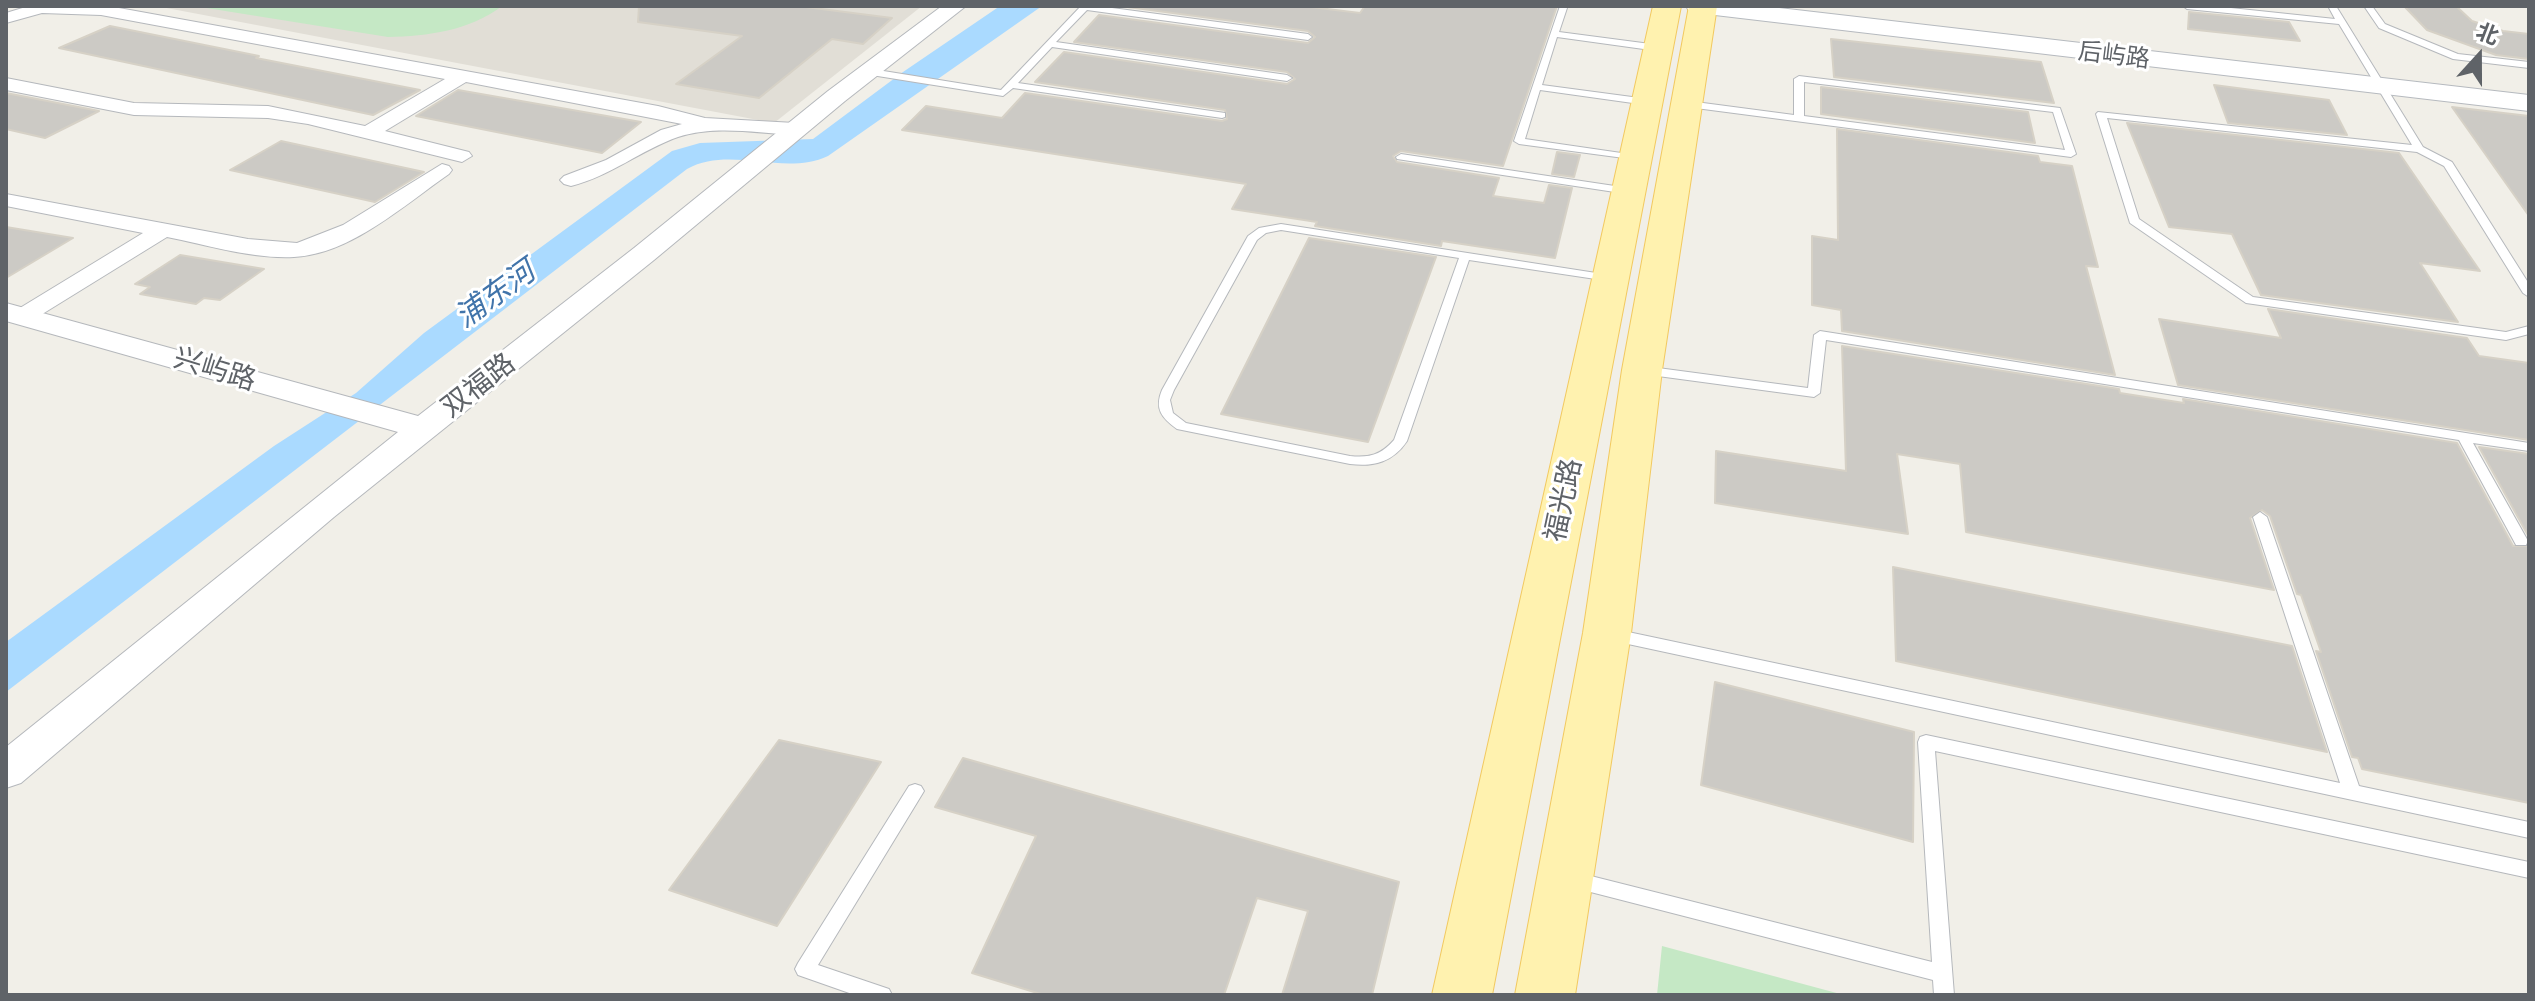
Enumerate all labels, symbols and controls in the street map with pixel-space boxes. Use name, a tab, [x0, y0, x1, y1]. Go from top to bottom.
north arrow	[2439, 16, 2519, 96]
text: 北	[2473, 17, 2503, 50]
street label: 后屿路	[2077, 36, 2151, 74]
water label: 浦东河	[448, 253, 542, 335]
street label: 兴屿路	[170, 341, 260, 397]
street label: 双福路	[435, 346, 521, 424]
street label: 福光路	[1538, 455, 1588, 545]

